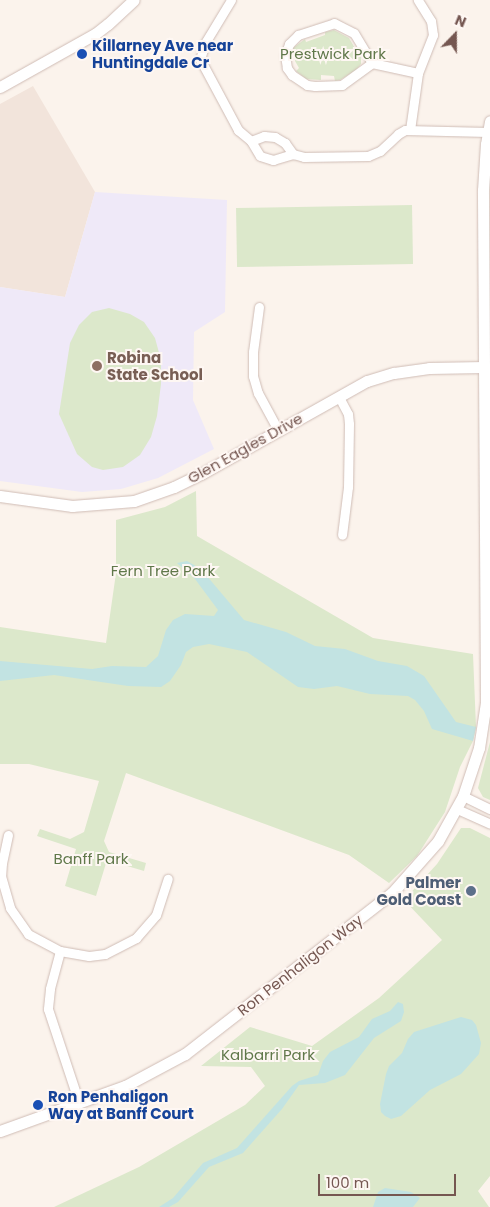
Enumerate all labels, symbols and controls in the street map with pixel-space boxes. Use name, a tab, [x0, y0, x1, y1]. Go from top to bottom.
north arrow	[430, 10, 480, 60]
text: N	[452, 10, 469, 32]
place label: Killarney Ave near Huntingdale Cr	[92, 36, 233, 71]
park label: Prestwick Park	[280, 45, 386, 63]
marker: Killarney Ave near Huntingdale Cr	[76, 48, 88, 60]
place label: Robina State School	[107, 348, 203, 383]
marker: Robina State School	[91, 360, 103, 372]
street label: Glen Eagles Drive	[184, 409, 306, 487]
park label: Fern Tree Park	[111, 562, 215, 580]
park label: Banff Park	[54, 850, 128, 868]
place label: Palmer Gold Coast	[377, 873, 461, 908]
marker: Palmer Gold Coast	[465, 885, 477, 897]
street label: Ron Penhaligon Way	[234, 911, 366, 1019]
park label: Kalbarri Park	[221, 1046, 315, 1064]
place label: Ron Penhaligon Way at Banff Court	[48, 1087, 194, 1122]
marker: Ron Penhaligon Way at Banff Court	[32, 1099, 44, 1111]
scale bar	[320, 1164, 458, 1196]
text: 100 m	[326, 1172, 369, 1193]

